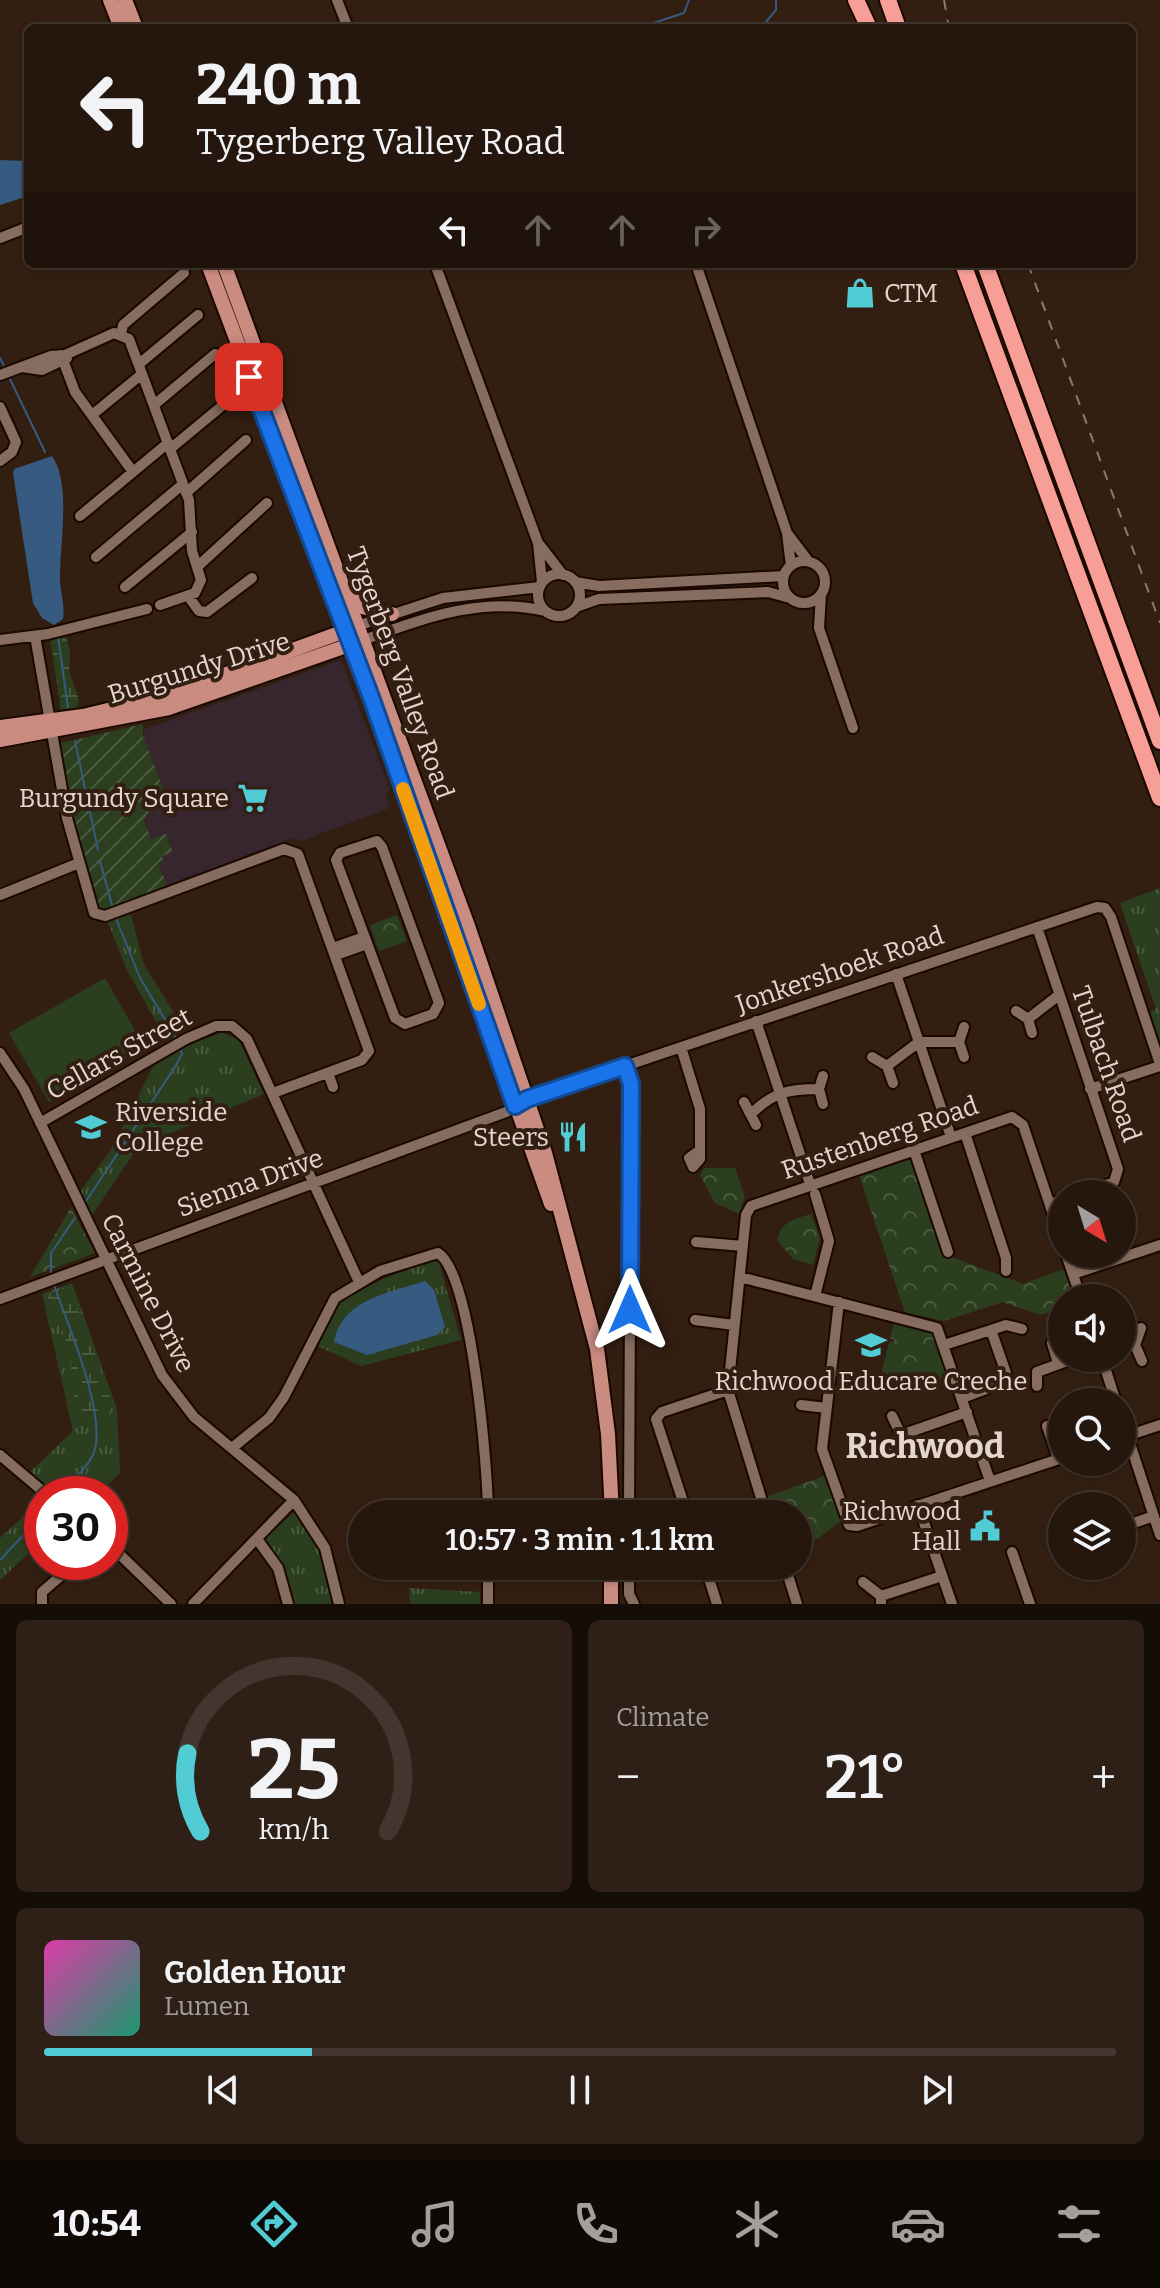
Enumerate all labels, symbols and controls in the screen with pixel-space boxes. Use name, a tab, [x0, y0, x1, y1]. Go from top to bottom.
text: 240 m	[196, 52, 361, 119]
icon: left	[64, 56, 168, 160]
text: Tygerberg Valley Road	[196, 120, 565, 164]
icon: left	[432, 208, 476, 252]
icon: ahead	[516, 208, 560, 252]
icon: ahead	[600, 208, 644, 252]
icon: right	[684, 208, 728, 252]
shop icon: CTM	[843, 276, 877, 310]
place label: CTM	[884, 278, 938, 309]
pin	[215, 343, 283, 411]
icon: arrive	[227, 355, 271, 399]
street label: Tygerberg Valley Road	[340, 543, 460, 803]
street label: Burgundy Drive	[104, 626, 294, 710]
supermarket icon: Burgundy Square	[236, 781, 270, 815]
place label: Burgundy Square	[19, 783, 229, 814]
street label: Jonkershoek Road	[731, 920, 948, 1020]
street label: Tulbach Road	[1065, 982, 1147, 1146]
street label: Cellars Street	[41, 1001, 198, 1107]
street label: Rustenberg Road	[778, 1090, 982, 1186]
place label: Riverside College	[115, 1097, 227, 1158]
school or university icon: Riverside College	[74, 1110, 108, 1144]
restaurant icon: Steers	[556, 1120, 590, 1154]
place label: Steers	[473, 1122, 549, 1153]
street label: Sienna Drive	[173, 1142, 327, 1224]
north arrow	[1048, 1180, 1136, 1268]
map controls	[1048, 1180, 1136, 1580]
street label: Carmine Drive	[95, 1208, 201, 1378]
position arrow	[588, 1268, 672, 1352]
button: sound	[1048, 1284, 1136, 1372]
school or university icon: Richwood Educare Creche	[854, 1328, 888, 1362]
place label: Richwood Educare Creche	[715, 1366, 1027, 1397]
button: search	[1048, 1388, 1136, 1476]
district label: Richwood	[846, 1426, 1005, 1467]
speed limit sign: 30	[24, 1476, 128, 1580]
button: layers	[1048, 1492, 1136, 1580]
place label: Richwood Hall	[842, 1496, 961, 1557]
public building icon: Richwood Hall	[968, 1509, 1002, 1543]
text: 10:57 · 3 min · 1.1 km	[445, 1522, 715, 1558]
text: Climate	[616, 1702, 710, 1733]
text: 25	[248, 1720, 340, 1820]
text: 21°	[824, 1742, 907, 1814]
text: −	[616, 1751, 640, 1804]
text: +	[1091, 1751, 1116, 1804]
text: km/h	[259, 1812, 330, 1847]
text: Golden Hour	[164, 1955, 345, 1991]
text: Lumen	[164, 1991, 250, 2022]
icon: previous	[201, 2068, 245, 2112]
icon: pause	[558, 2068, 602, 2112]
icon: next	[915, 2068, 959, 2112]
icon: directions	[246, 2196, 302, 2252]
icon: music	[407, 2196, 463, 2252]
icon: phone	[568, 2196, 624, 2252]
icon: climate	[729, 2196, 785, 2252]
icon: car	[890, 2196, 946, 2252]
icon: filters	[1051, 2196, 1107, 2252]
text: 10:54	[53, 2202, 141, 2246]

